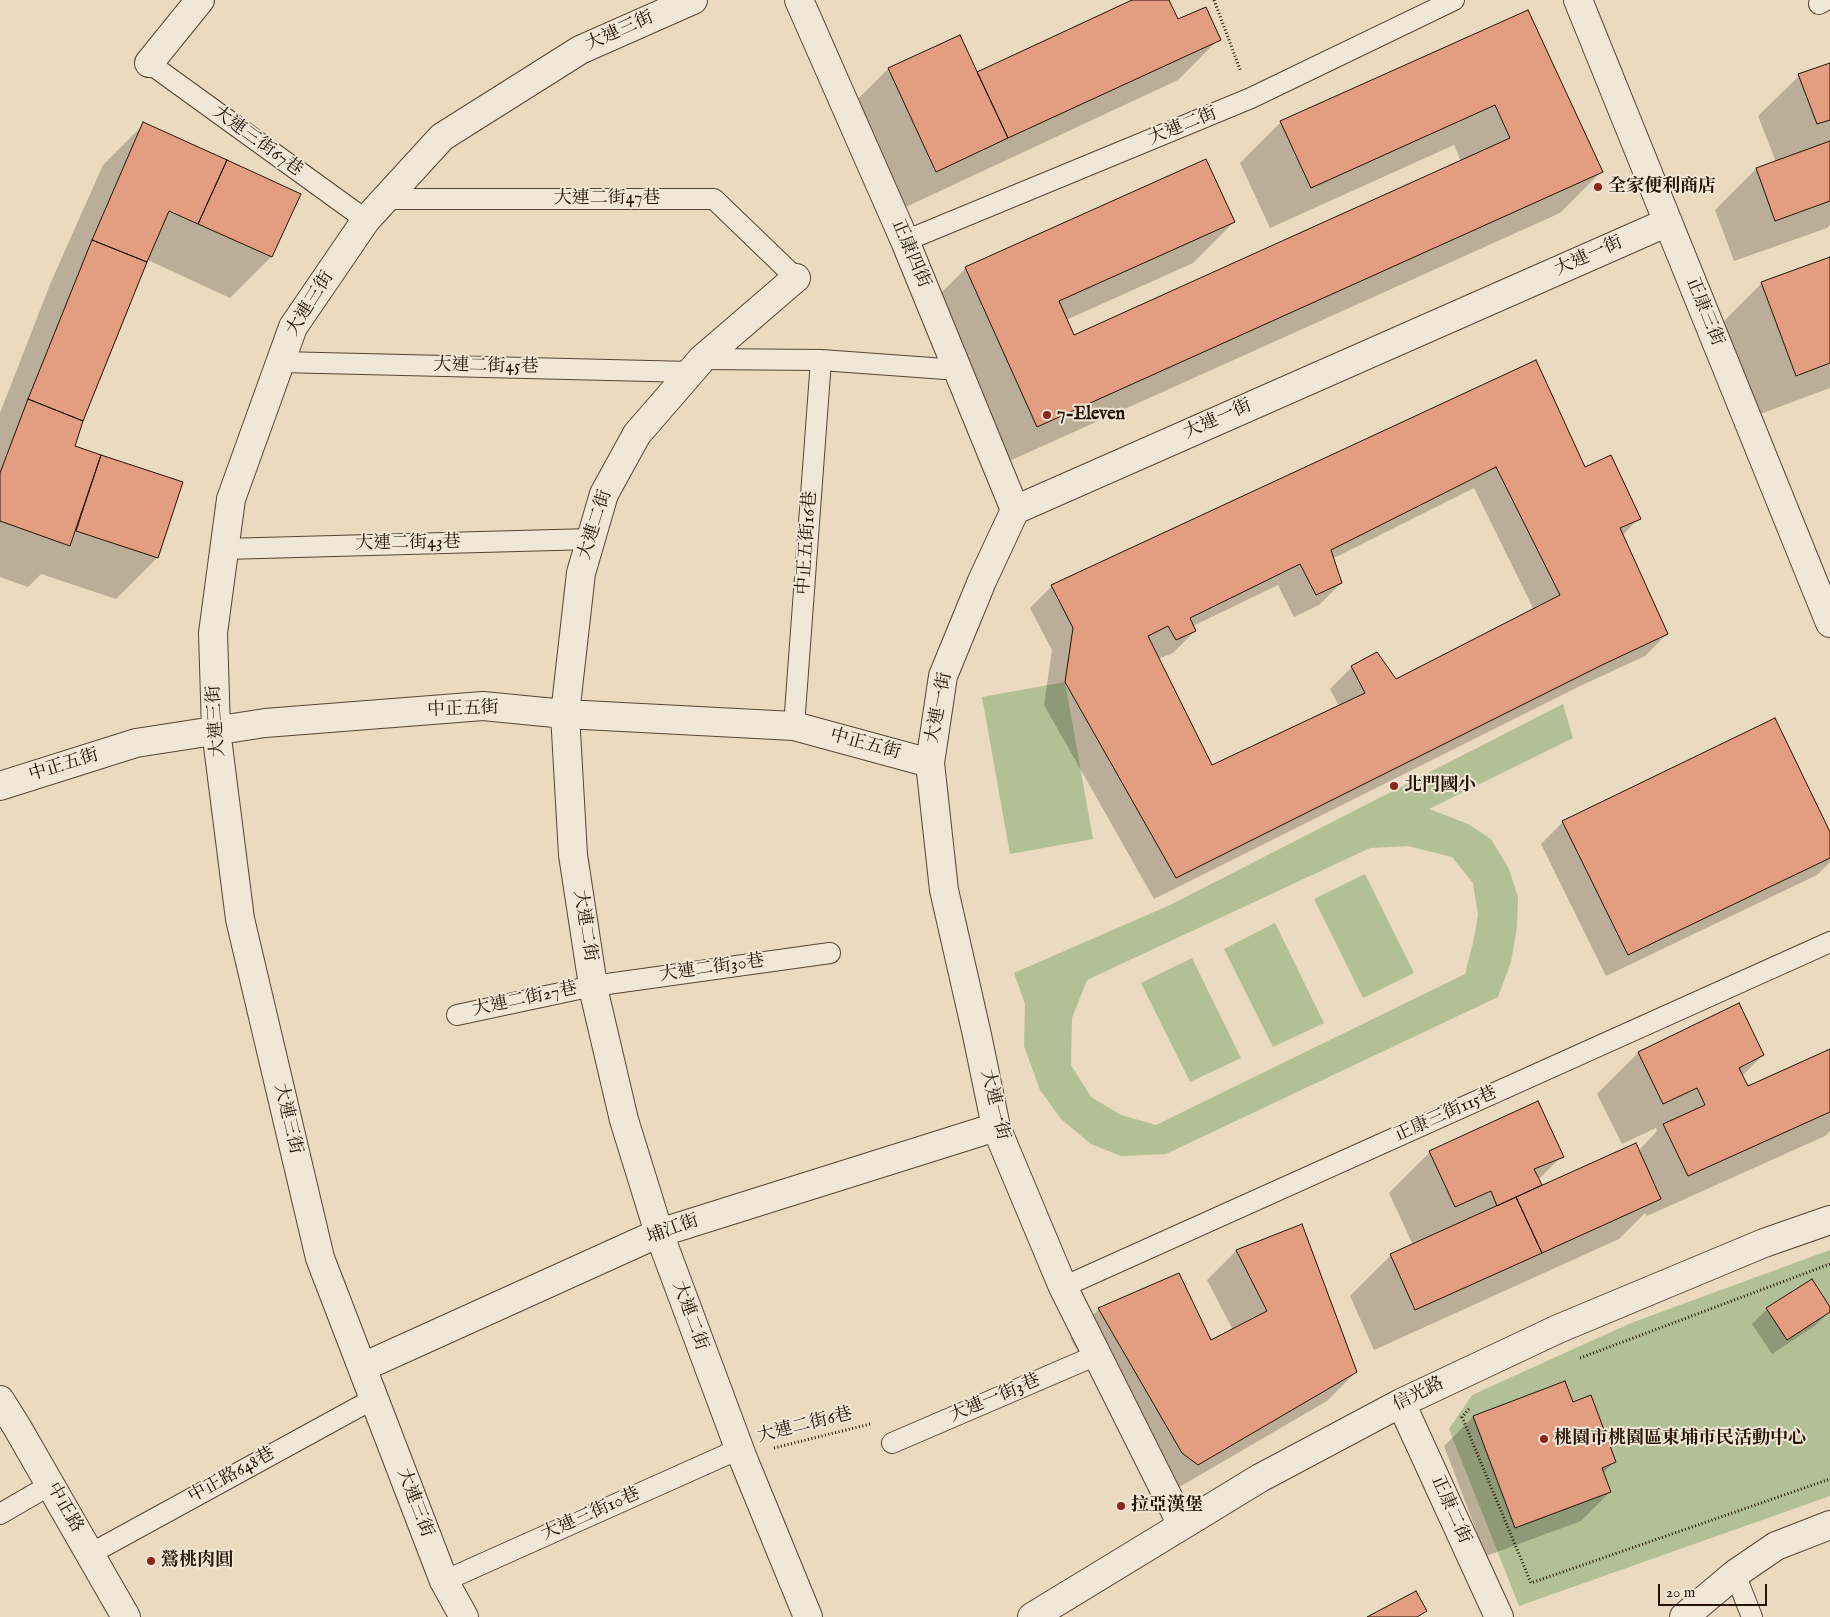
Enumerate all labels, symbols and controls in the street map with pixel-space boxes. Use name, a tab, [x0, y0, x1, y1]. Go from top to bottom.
street label: 大連三街	[583, 7, 657, 57]
street label: 大連三街67巷	[208, 102, 306, 182]
street label: 大連二街	[1146, 104, 1220, 150]
place label: 全家便利商店	[1608, 176, 1716, 198]
marker: 全家便利商店	[1592, 181, 1604, 193]
street label: 大連二街47巷	[554, 188, 660, 210]
street label: 正康四街	[886, 217, 934, 291]
street label: 大連一街	[1552, 232, 1626, 282]
street label: 大連三街	[283, 268, 339, 340]
street label: 正康三街	[1681, 275, 1727, 349]
street label: 大連二街45巷	[433, 355, 539, 379]
street label: 大連一街	[1181, 395, 1255, 445]
place label: 7-Eleven	[1057, 404, 1125, 426]
marker: 7-Eleven	[1041, 409, 1053, 421]
street label: 大連二街	[575, 487, 617, 563]
street label: 中正五街16巷	[794, 490, 822, 596]
street label: 大連二街43巷	[355, 532, 461, 556]
street label: 大連一街	[923, 671, 957, 745]
street label: 大連三街	[204, 684, 230, 758]
street label: 中正五街	[427, 698, 499, 722]
street label: 中正五街	[827, 725, 903, 765]
street label: 中正五街	[26, 745, 102, 787]
place label: 北門國小	[1404, 775, 1476, 797]
marker: 北門國小	[1388, 780, 1400, 792]
street label: 大連二街	[568, 889, 600, 963]
street label: 大連二街30巷	[658, 951, 766, 987]
street label: 大連二街27巷	[471, 978, 579, 1022]
street label: 大連一街	[975, 1067, 1013, 1143]
street label: 大連三街	[268, 1081, 306, 1157]
street label: 正康三街115巷	[1391, 1083, 1501, 1147]
street label: 埔江街	[644, 1211, 702, 1249]
street label: 大連二街	[667, 1278, 711, 1354]
street label: 大連一街3巷	[946, 1370, 1044, 1428]
street label: 信光路	[1390, 1373, 1448, 1417]
street label: 大連二街6巷	[755, 1404, 855, 1448]
place label: 桃園市桃園區東埔市民活動中心	[1554, 1428, 1806, 1450]
marker: 桃園市桃園區東埔市民活動中心	[1538, 1433, 1550, 1445]
street label: 中正路648巷	[185, 1443, 279, 1509]
street label: 大連三街	[391, 1466, 437, 1540]
street label: 正康二街	[1425, 1473, 1475, 1547]
street label: 中正路	[41, 1479, 87, 1537]
street label: 大連三街10巷	[538, 1484, 644, 1546]
place label: 拉亞漢堡	[1131, 1495, 1203, 1517]
marker: 拉亞漢堡	[1115, 1500, 1127, 1512]
place label: 鶯桃肉圓	[161, 1550, 233, 1572]
marker: 鶯桃肉圓	[145, 1555, 157, 1567]
scale bar	[1660, 1574, 1769, 1606]
text: 20 m	[1666, 1583, 1695, 1602]

